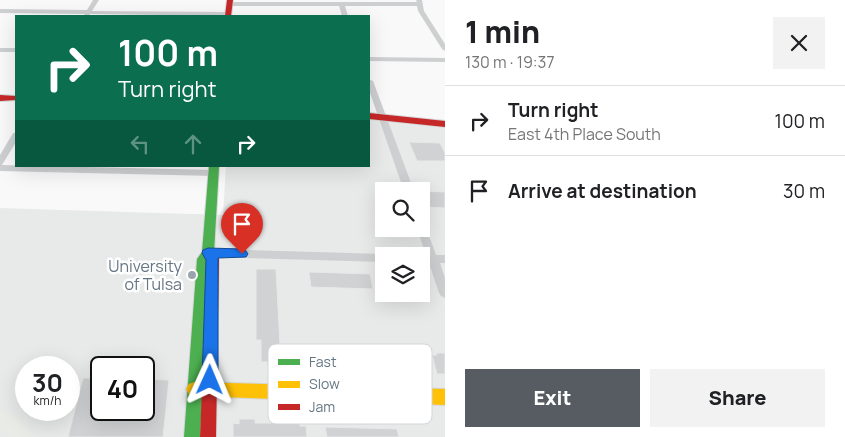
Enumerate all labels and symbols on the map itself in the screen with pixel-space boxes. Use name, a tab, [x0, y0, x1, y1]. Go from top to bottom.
pin	[221, 203, 263, 254]
place label: University of Tulsa	[108, 255, 183, 295]
marker: University of Tulsa	[186, 269, 198, 281]
legend	[268, 344, 432, 424]
text: Fast	[309, 352, 337, 371]
position arrow	[183, 353, 235, 405]
speed limit sign: 40	[90, 356, 155, 421]
text: Slow	[309, 374, 340, 393]
text: Jam	[309, 397, 335, 416]

